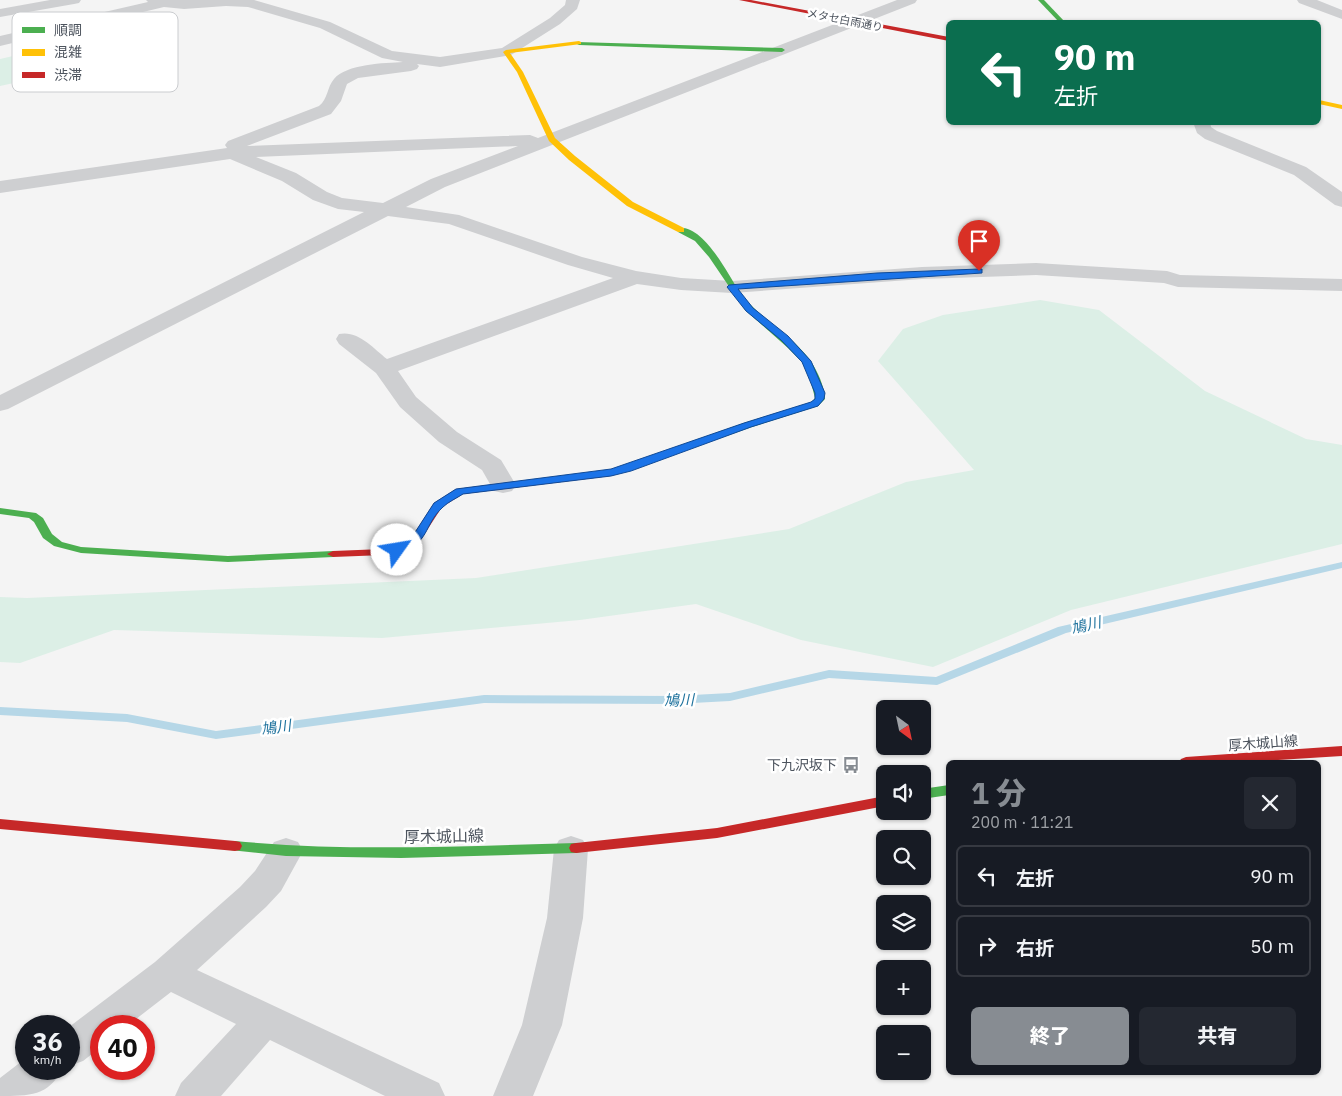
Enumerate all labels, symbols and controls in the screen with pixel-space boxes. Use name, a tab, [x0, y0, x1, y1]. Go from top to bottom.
street label: メタセ白雨通り	[806, 6, 884, 34]
legend	[12, 12, 178, 92]
text: 順調	[54, 21, 82, 39]
text: 90 m	[1054, 34, 1136, 80]
icon: left	[971, 40, 1036, 105]
text: 混雑	[54, 43, 82, 61]
text: 渋滞	[54, 66, 82, 84]
text: 左折	[1054, 81, 1098, 110]
pin	[958, 220, 1000, 271]
icon: arrive	[965, 227, 993, 255]
position arrow	[370, 523, 422, 575]
water label: 鳩川	[1069, 612, 1105, 638]
water label: 鳩川	[664, 690, 696, 710]
north arrow	[876, 700, 931, 755]
map controls	[876, 700, 931, 1080]
water label: 鳩川	[260, 715, 294, 738]
street label: 厚木城山線	[1227, 732, 1299, 754]
bus stop icon: 下九沢坂下	[841, 755, 861, 775]
place label: 下九沢坂下	[767, 756, 837, 774]
button: sound	[876, 765, 931, 820]
text: 1 分	[971, 773, 1026, 812]
button: close	[1244, 777, 1296, 829]
text: 200 m · 11:21	[971, 812, 1073, 832]
street label: 厚木城山線	[404, 825, 484, 847]
button: search	[876, 830, 931, 885]
icon: left	[973, 862, 1001, 890]
text: 90 m	[1250, 864, 1294, 888]
text: 左折	[1016, 866, 1054, 890]
button: layers	[876, 895, 931, 950]
icon: right	[973, 932, 1001, 960]
text: 50 m	[1250, 934, 1294, 958]
text: 右折	[1016, 936, 1054, 960]
button: +	[876, 960, 931, 1015]
button: 終了	[971, 1007, 1129, 1065]
button: 共有	[1139, 1007, 1296, 1065]
speed limit sign: 40	[90, 1015, 155, 1080]
text: 36	[32, 1025, 63, 1058]
button: −	[876, 1025, 931, 1080]
text: km/h	[33, 1052, 62, 1067]

